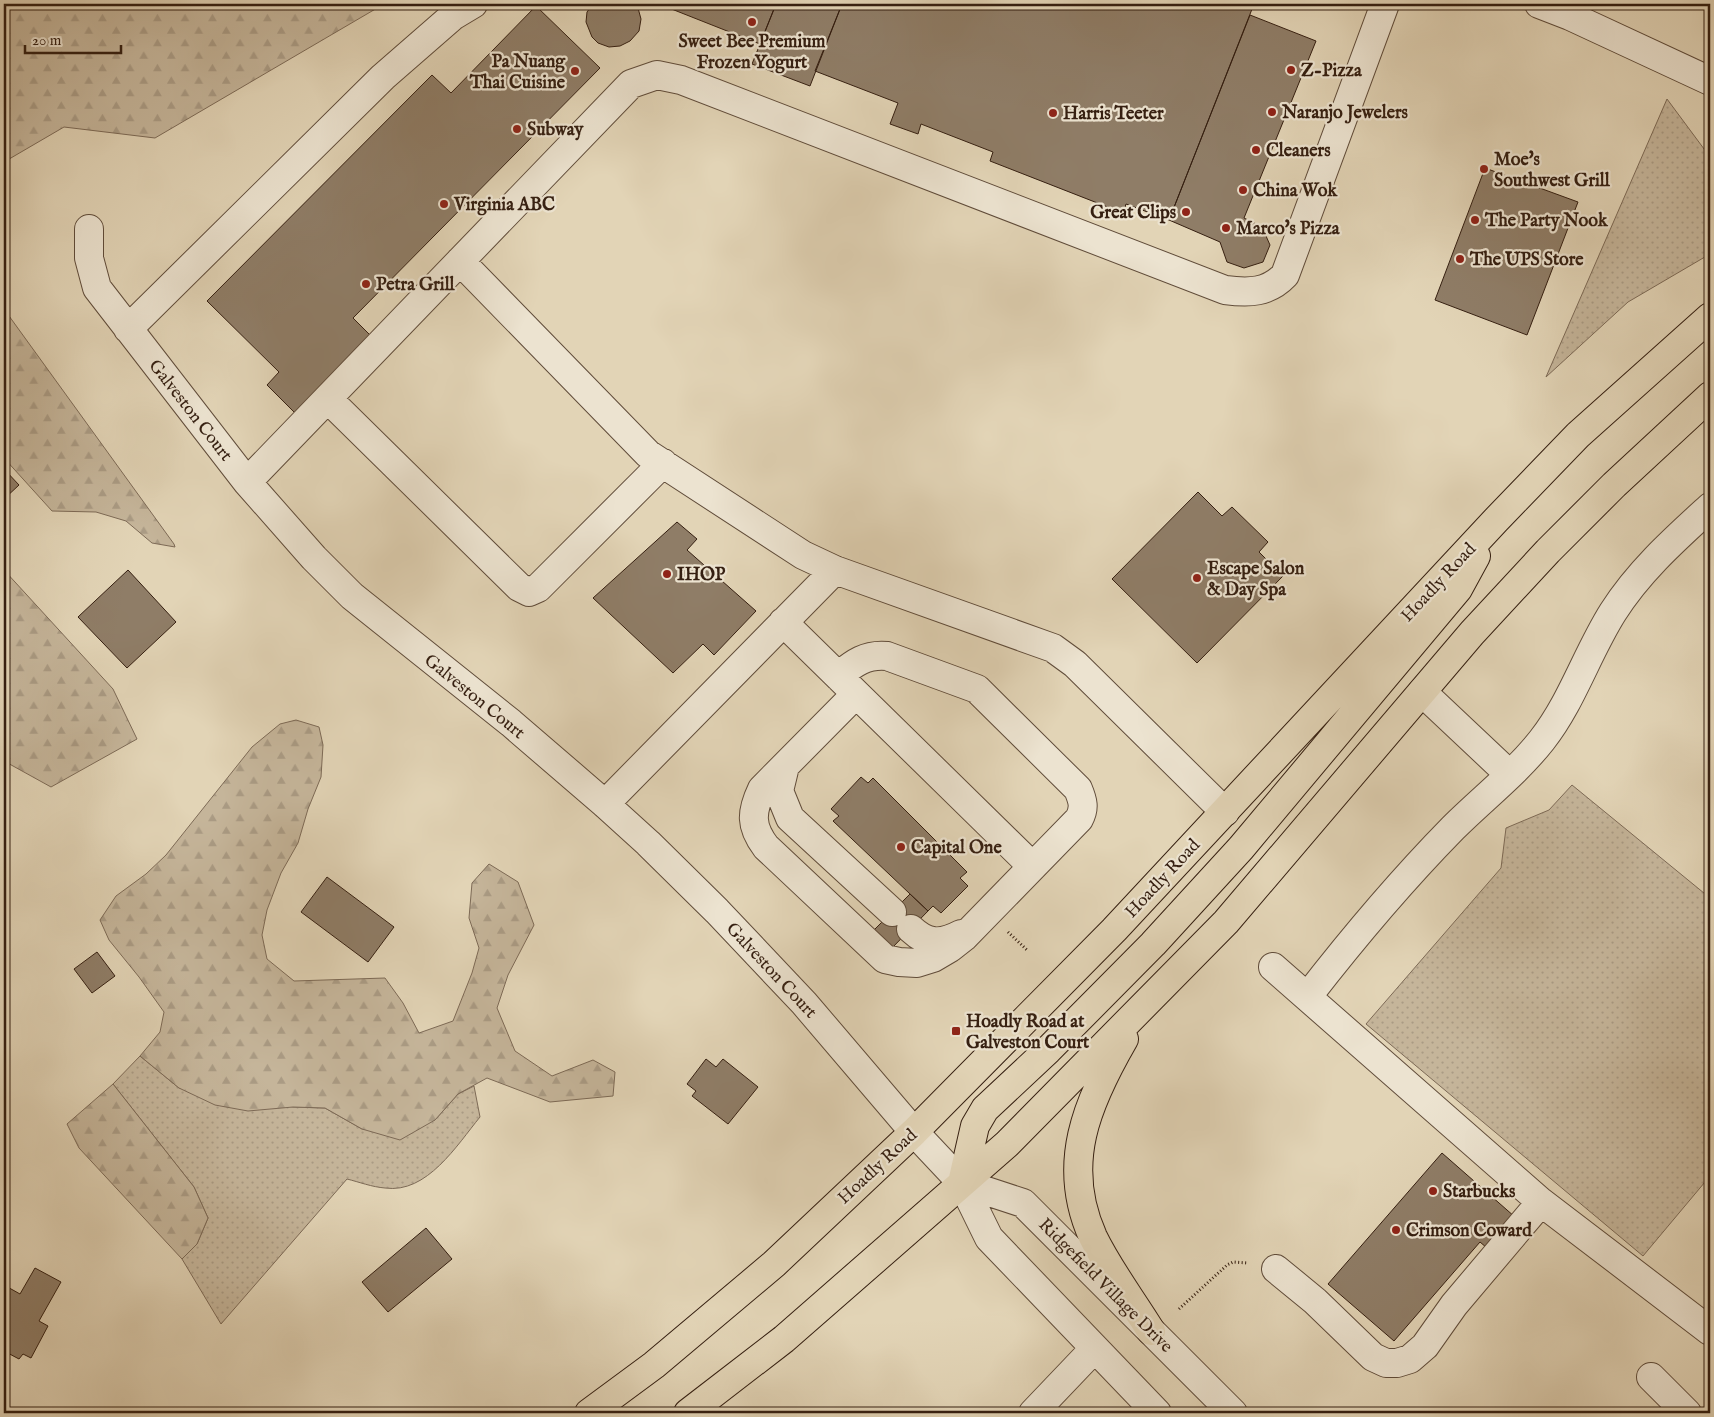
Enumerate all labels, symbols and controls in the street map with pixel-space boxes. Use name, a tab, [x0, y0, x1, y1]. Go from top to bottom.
marker: Sweet Bee Premium Frozen Yogurt	[746, 16, 758, 28]
scale bar	[25, 22, 121, 54]
text: 20 m	[32, 31, 62, 50]
place label: Sweet Bee Premium Frozen Yogurt	[679, 31, 826, 75]
place label: Pa Nuang Thai Cuisine	[469, 51, 566, 95]
place label: Z-Pizza	[1301, 60, 1363, 83]
marker: Z-Pizza	[1285, 64, 1297, 76]
marker: Pa Nuang Thai Cuisine	[569, 65, 581, 77]
place label: Naranjo Jewelers	[1281, 102, 1409, 125]
place label: Harris Teeter	[1063, 103, 1164, 126]
marker: Naranjo Jewelers	[1266, 106, 1278, 118]
marker: Harris Teeter	[1047, 107, 1059, 119]
place label: Subway	[527, 119, 584, 142]
marker: Subway	[511, 123, 523, 135]
place label: Cleaners	[1266, 140, 1331, 163]
marker: Cleaners	[1250, 144, 1262, 156]
place label: Moe's Southwest Grill	[1494, 149, 1611, 193]
marker: Moe's Southwest Grill	[1478, 163, 1490, 175]
place label: China Wok	[1253, 180, 1338, 203]
marker: China Wok	[1237, 184, 1249, 196]
place label: Virginia ABC	[453, 194, 555, 217]
marker: Virginia ABC	[438, 198, 450, 210]
place label: Great Clips	[1090, 202, 1177, 225]
marker: Great Clips	[1180, 206, 1192, 218]
place label: The Party Nook	[1484, 210, 1609, 233]
marker: The Party Nook	[1469, 214, 1481, 226]
place label: Marco's Pizza	[1236, 218, 1341, 241]
marker: Marco's Pizza	[1220, 222, 1232, 234]
place label: The UPS Store	[1469, 249, 1584, 272]
marker: The UPS Store	[1454, 253, 1466, 265]
place label: Petra Grill	[376, 274, 456, 297]
marker: Petra Grill	[360, 278, 372, 290]
street label: Galveston Court	[143, 355, 237, 467]
street label: Hoadly Road	[1396, 538, 1482, 628]
place label: Escape Salon & Day Spa	[1207, 558, 1305, 602]
place label: IHOP	[677, 564, 726, 587]
marker: IHOP	[661, 568, 673, 580]
marker: Escape Salon & Day Spa	[1191, 572, 1203, 584]
street label: Galveston Court	[419, 649, 529, 745]
street label: Hoadly Road	[1120, 834, 1206, 924]
place label: Capital One	[911, 837, 1002, 860]
marker: Capital One	[895, 841, 907, 853]
street label: Galveston Court	[720, 918, 821, 1024]
place label: Hoadly Road at Galveston Court	[966, 1011, 1090, 1055]
marker: Hoadly Road at Galveston Court	[950, 1025, 962, 1037]
street label: Hoadly Road	[833, 1124, 923, 1210]
place label: Starbucks	[1443, 1181, 1516, 1204]
marker: Starbucks	[1427, 1185, 1439, 1197]
street label: Ridgefield Village Drive	[1033, 1214, 1177, 1358]
place label: Crimson Coward	[1406, 1220, 1532, 1243]
marker: Crimson Coward	[1390, 1224, 1402, 1236]

